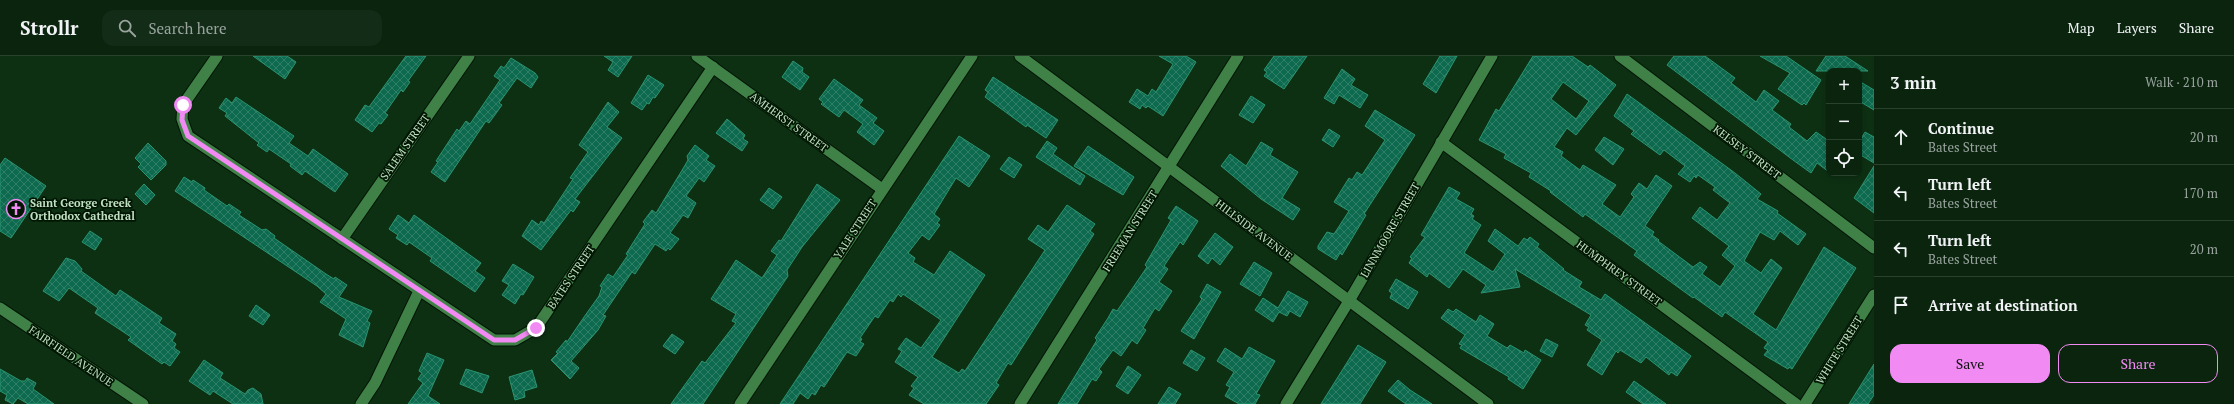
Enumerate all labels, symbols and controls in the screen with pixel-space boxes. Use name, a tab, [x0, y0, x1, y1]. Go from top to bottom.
search box	[102, 10, 382, 46]
text: Strollr	[20, 15, 78, 40]
icon: search	[116, 17, 138, 39]
text: Search here	[148, 18, 226, 38]
text: Map	[2068, 18, 2095, 37]
text: Layers	[2117, 18, 2157, 37]
text: Share	[2179, 18, 2214, 37]
map controls	[1826, 68, 1862, 176]
button: +	[1826, 68, 1862, 104]
text: 3 min	[1890, 71, 1937, 94]
text: Walk · 210 m	[2145, 73, 2218, 91]
street label: AMHERST STREET	[747, 89, 831, 155]
route start	[174, 96, 192, 114]
button: −	[1826, 104, 1862, 140]
street label: SALEM STREET	[377, 111, 433, 183]
text: Continue	[1928, 118, 1994, 138]
street label: KELSEY STREET	[1710, 122, 1784, 182]
icon: ahead	[1890, 126, 1912, 148]
text: 20 m	[2190, 128, 2218, 146]
text: Bates Street	[1928, 138, 1997, 156]
button: locate	[1826, 140, 1862, 176]
text: Turn left	[1928, 174, 1992, 194]
street label: LINNMOORE STREET	[1357, 180, 1423, 280]
icon: left	[1890, 182, 1912, 204]
text: 170 m	[2183, 184, 2218, 202]
street label: FREEMAN STREET	[1099, 188, 1161, 274]
text: Bates Street	[1928, 194, 1997, 212]
place label: Saint George Greek Orthodox Cathedral	[30, 196, 135, 223]
street label: YALE STREET	[831, 197, 879, 261]
street label: HILLSIDE AVENUE	[1213, 197, 1295, 263]
church icon: Saint George Greek Orthodox Cathedral	[5, 198, 27, 220]
text: Turn left	[1928, 230, 1992, 250]
street label: HUMPHREY STREET	[1574, 237, 1665, 309]
icon: left	[1890, 238, 1912, 260]
text: 20 m	[2190, 240, 2218, 258]
street label: BATES STREET	[544, 242, 598, 312]
text: Bates Street	[1928, 250, 1997, 268]
icon: arrive	[1890, 294, 1912, 316]
text: Arrive at destination	[1928, 295, 2078, 315]
street label: WHITE STREET	[1813, 313, 1866, 387]
route end	[527, 319, 545, 337]
street label: FAIRFIELD AVENUE	[26, 323, 116, 389]
button: Save	[1890, 344, 2050, 383]
button: Share	[2058, 344, 2218, 383]

